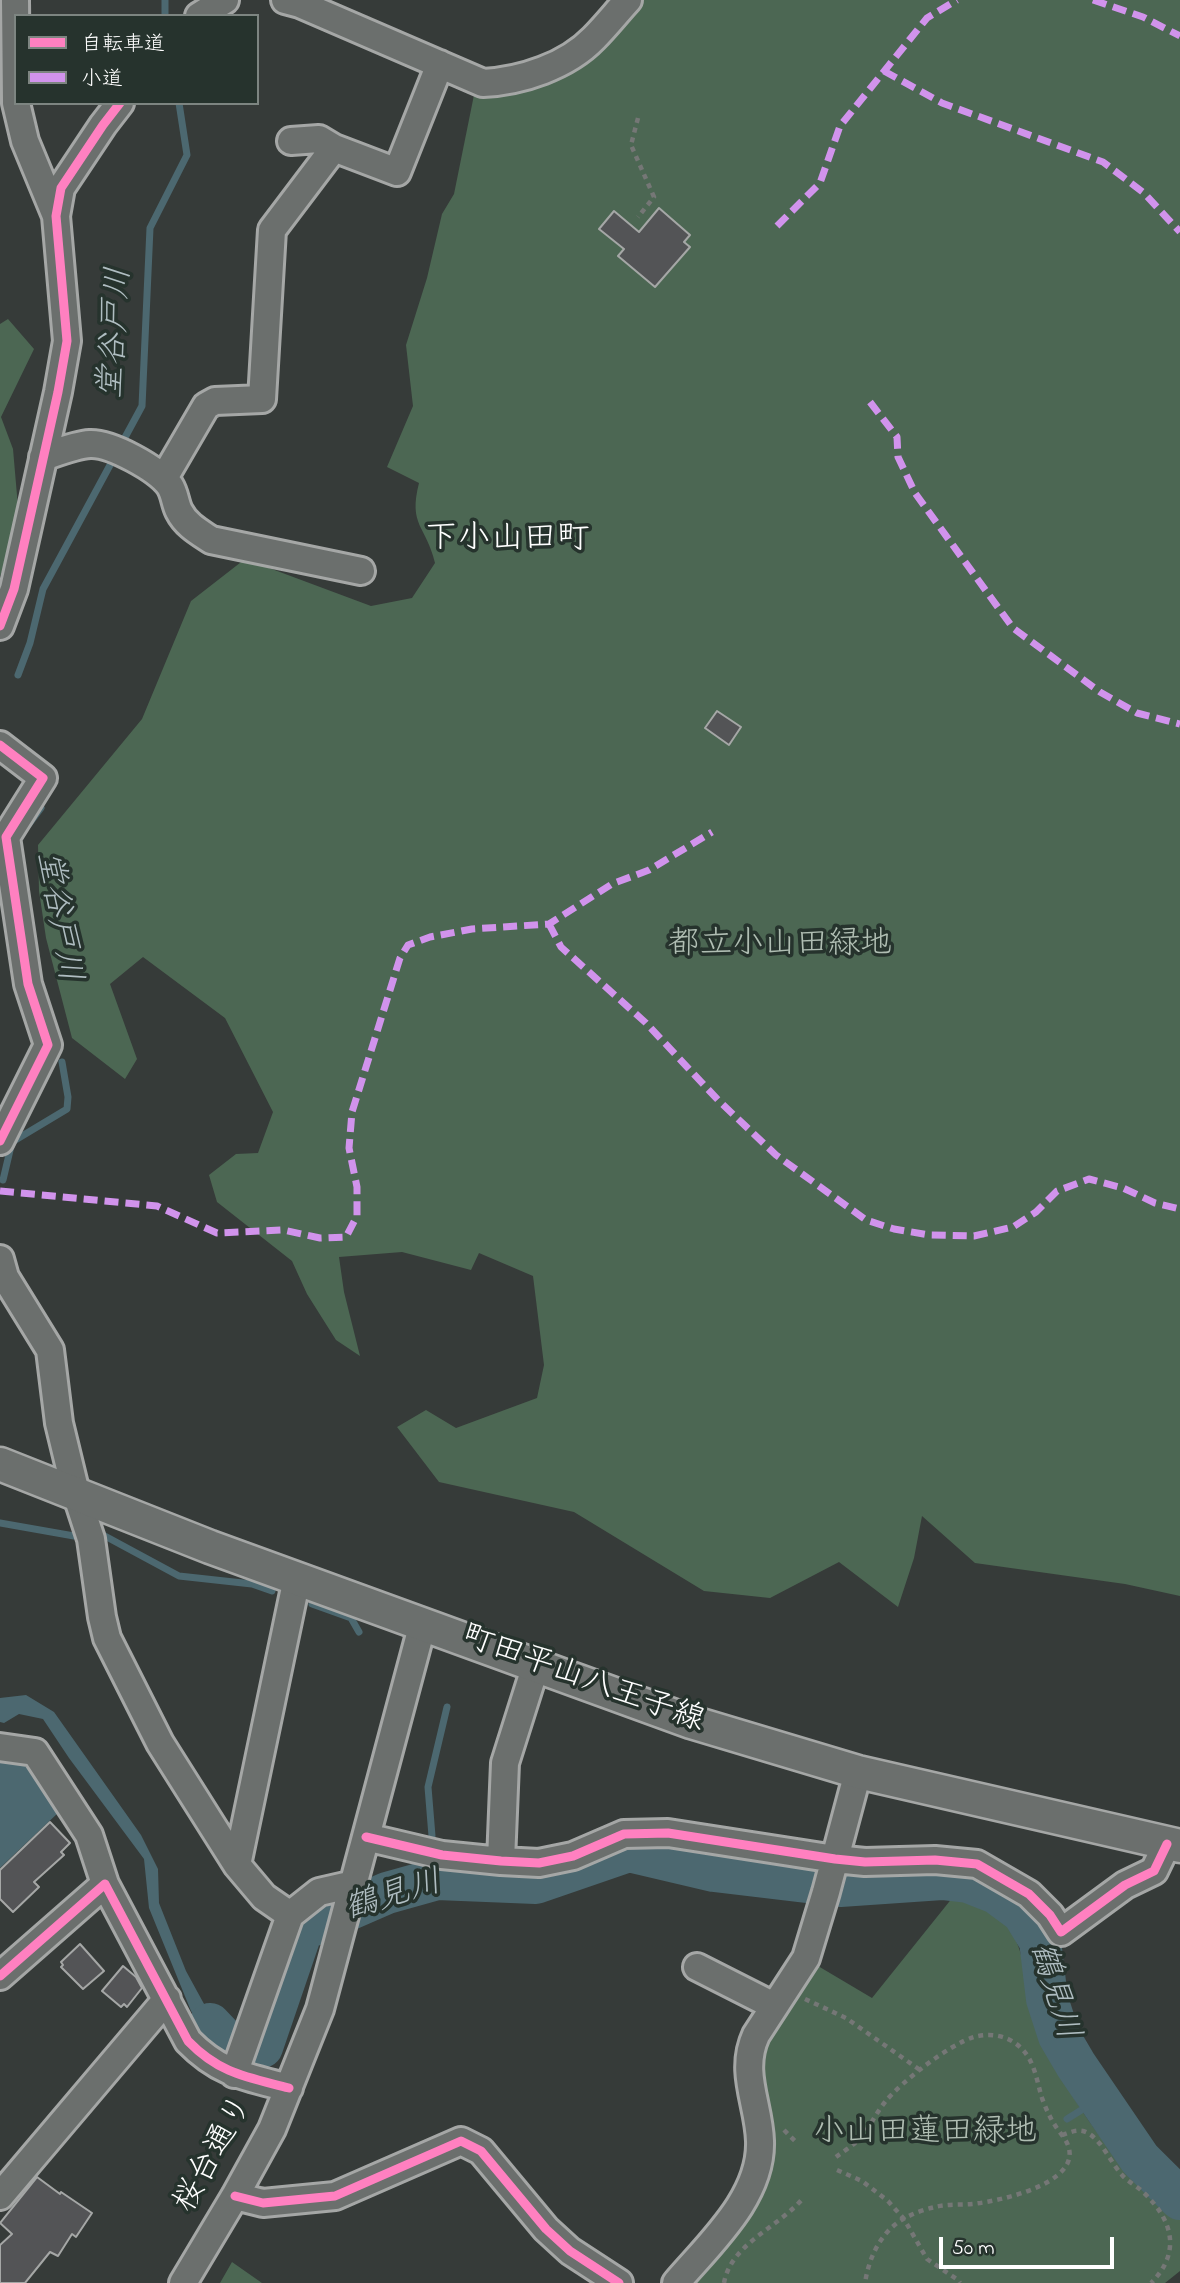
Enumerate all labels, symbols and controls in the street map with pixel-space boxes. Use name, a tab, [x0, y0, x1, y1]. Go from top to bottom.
legend	[14, 14, 259, 105]
text: 自転車道	[81, 30, 165, 60]
text: 小道	[81, 65, 123, 95]
water label: 堂谷戸川	[94, 266, 142, 400]
district label: 下小山田町	[425, 522, 589, 562]
water label: 堂谷戸川	[25, 849, 87, 985]
park label: 都立小山田緑地	[668, 928, 892, 966]
street label: 町田平山八王子線	[455, 1619, 709, 1743]
water label: 鶴見川	[341, 1865, 447, 1931]
water label: 鶴見川	[1019, 1939, 1085, 2045]
street label: 桜台通り	[168, 2090, 264, 2220]
park label: 小山田蓮田緑地	[813, 2116, 1037, 2154]
scale bar	[942, 2224, 1117, 2268]
text: 50 m	[952, 2234, 995, 2264]

